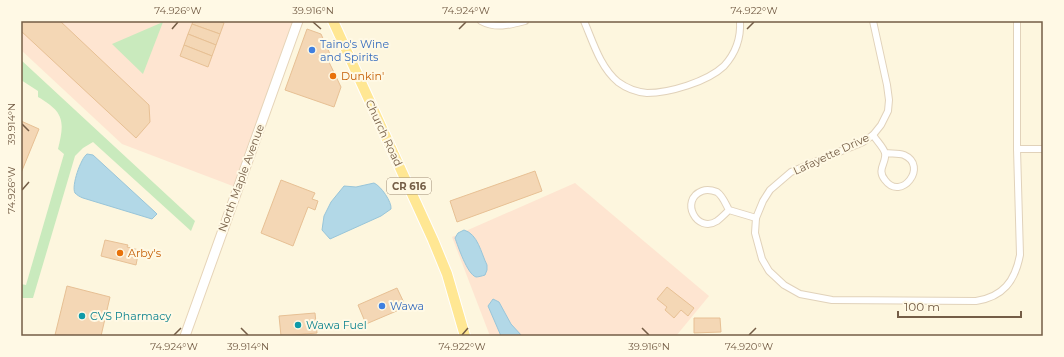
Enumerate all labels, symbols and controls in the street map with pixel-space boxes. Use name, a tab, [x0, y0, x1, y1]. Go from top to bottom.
text: 74.926°W	[154, 4, 202, 17]
text: 39.916°N	[292, 4, 334, 17]
text: 74.924°W	[442, 4, 490, 17]
text: 74.922°W	[730, 4, 778, 17]
place label: Taino's Wine and Spirits	[320, 37, 390, 64]
marker: Taino's Wine and Spirits	[307, 45, 317, 55]
place label: Dunkin'	[341, 69, 384, 83]
marker: Dunkin'	[328, 71, 338, 81]
street label: Church Road	[362, 97, 406, 169]
text: 39.914°N	[5, 103, 18, 145]
street label: North Maple Avenue	[215, 122, 267, 234]
street label: Lafayette Drive	[791, 130, 872, 178]
text: 74.926°W	[5, 166, 18, 214]
road number: CR 616	[387, 178, 431, 194]
place label: Arby's	[128, 246, 162, 260]
marker: Arby's	[115, 248, 125, 258]
scale bar	[898, 293, 1021, 319]
place label: Wawa	[390, 299, 424, 313]
text: 100 m	[904, 299, 940, 314]
marker: Wawa	[377, 301, 387, 311]
place label: CVS Pharmacy	[90, 309, 171, 323]
marker: CVS Pharmacy	[77, 311, 87, 321]
place label: Wawa Fuel	[306, 318, 367, 332]
marker: Wawa Fuel	[293, 320, 303, 330]
text: 74.924°W	[150, 340, 198, 353]
text: 39.914°N	[227, 340, 269, 353]
text: 74.922°W	[438, 340, 486, 353]
text: 39.916°N	[628, 340, 670, 353]
text: 74.920°W	[725, 340, 773, 353]

